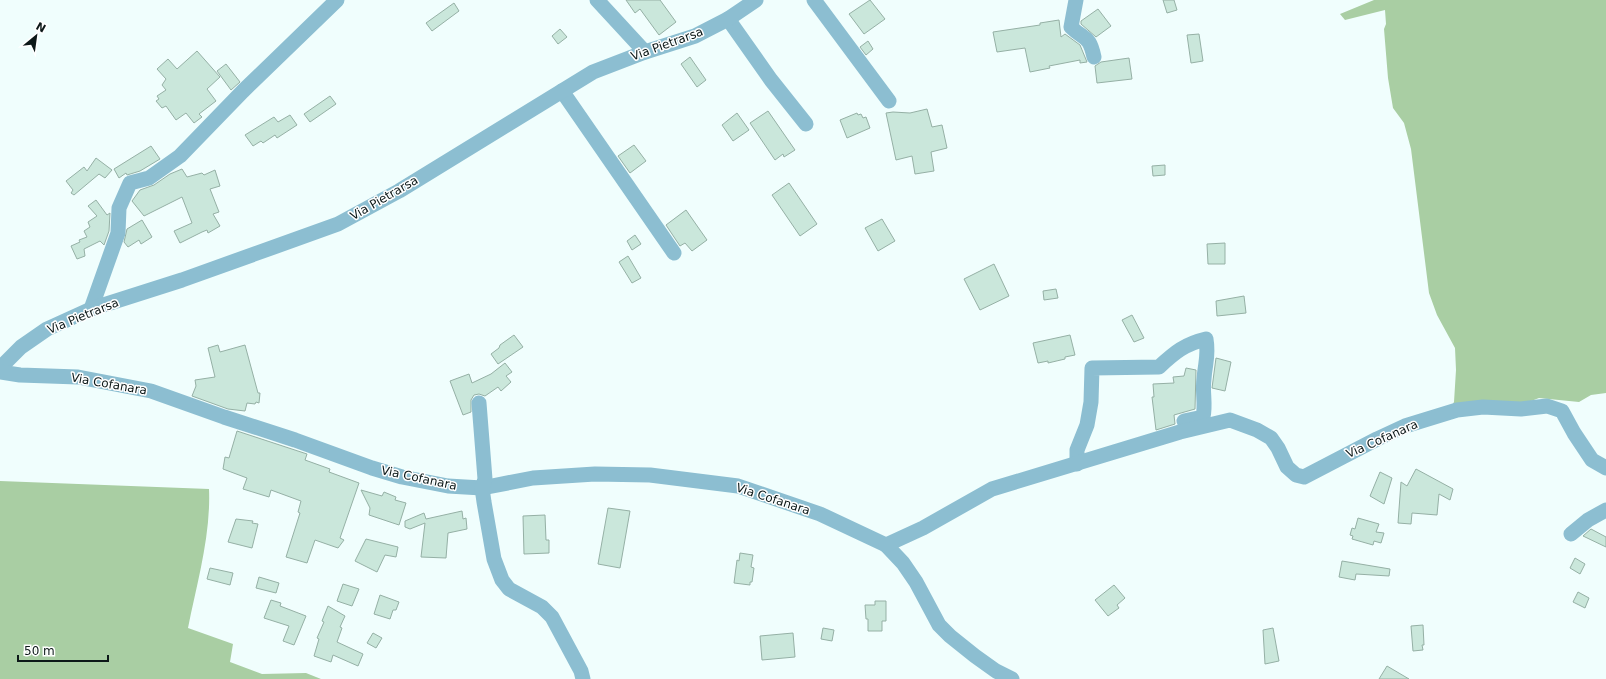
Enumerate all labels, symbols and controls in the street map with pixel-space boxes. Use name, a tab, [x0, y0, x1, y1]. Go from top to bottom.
north arrow	[16, 16, 56, 56]
text: N	[33, 20, 48, 36]
street label: Via Pietrarsa	[629, 24, 705, 64]
street label: Via Pietrarsa	[348, 173, 420, 223]
street label: Via Pietrarsa	[45, 295, 121, 337]
street label: Via Cofanara	[70, 370, 148, 398]
street label: Via Cofanara	[1344, 417, 1420, 461]
street label: Via Cofanara	[380, 463, 458, 493]
street label: Via Cofanara	[734, 480, 812, 518]
scale bar	[18, 637, 108, 663]
text: 50 m	[24, 644, 55, 658]

